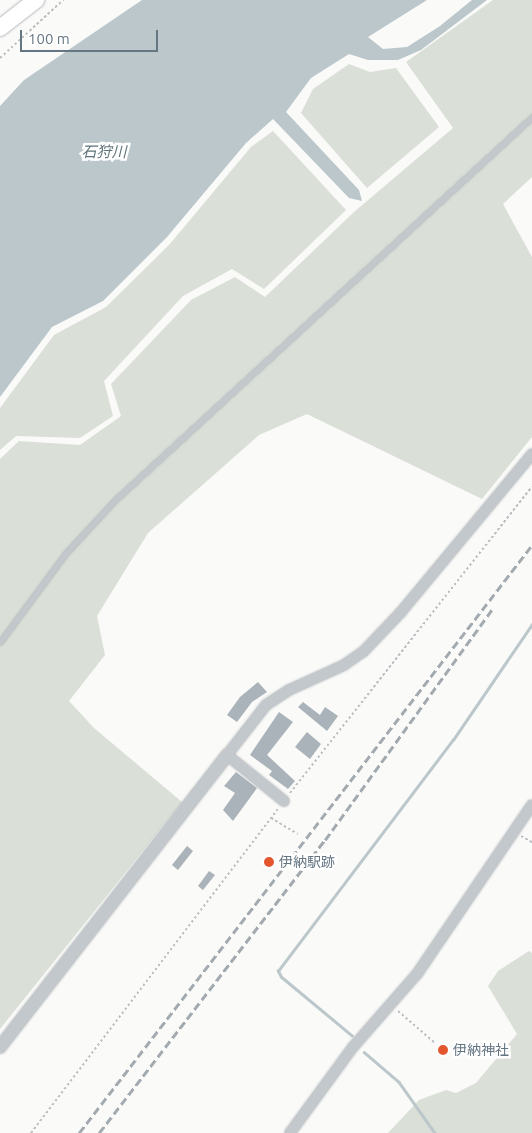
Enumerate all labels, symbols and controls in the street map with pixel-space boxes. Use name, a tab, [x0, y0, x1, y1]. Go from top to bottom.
scale bar	[22, 20, 160, 52]
text: 100 m	[28, 30, 70, 47]
water label: 石狩川	[82, 143, 126, 161]
place label: 伊納駅跡	[279, 854, 335, 870]
marker: 伊納駅跡	[263, 856, 275, 868]
place label: 伊納神社	[453, 1042, 509, 1058]
marker: 伊納神社	[437, 1044, 449, 1056]

